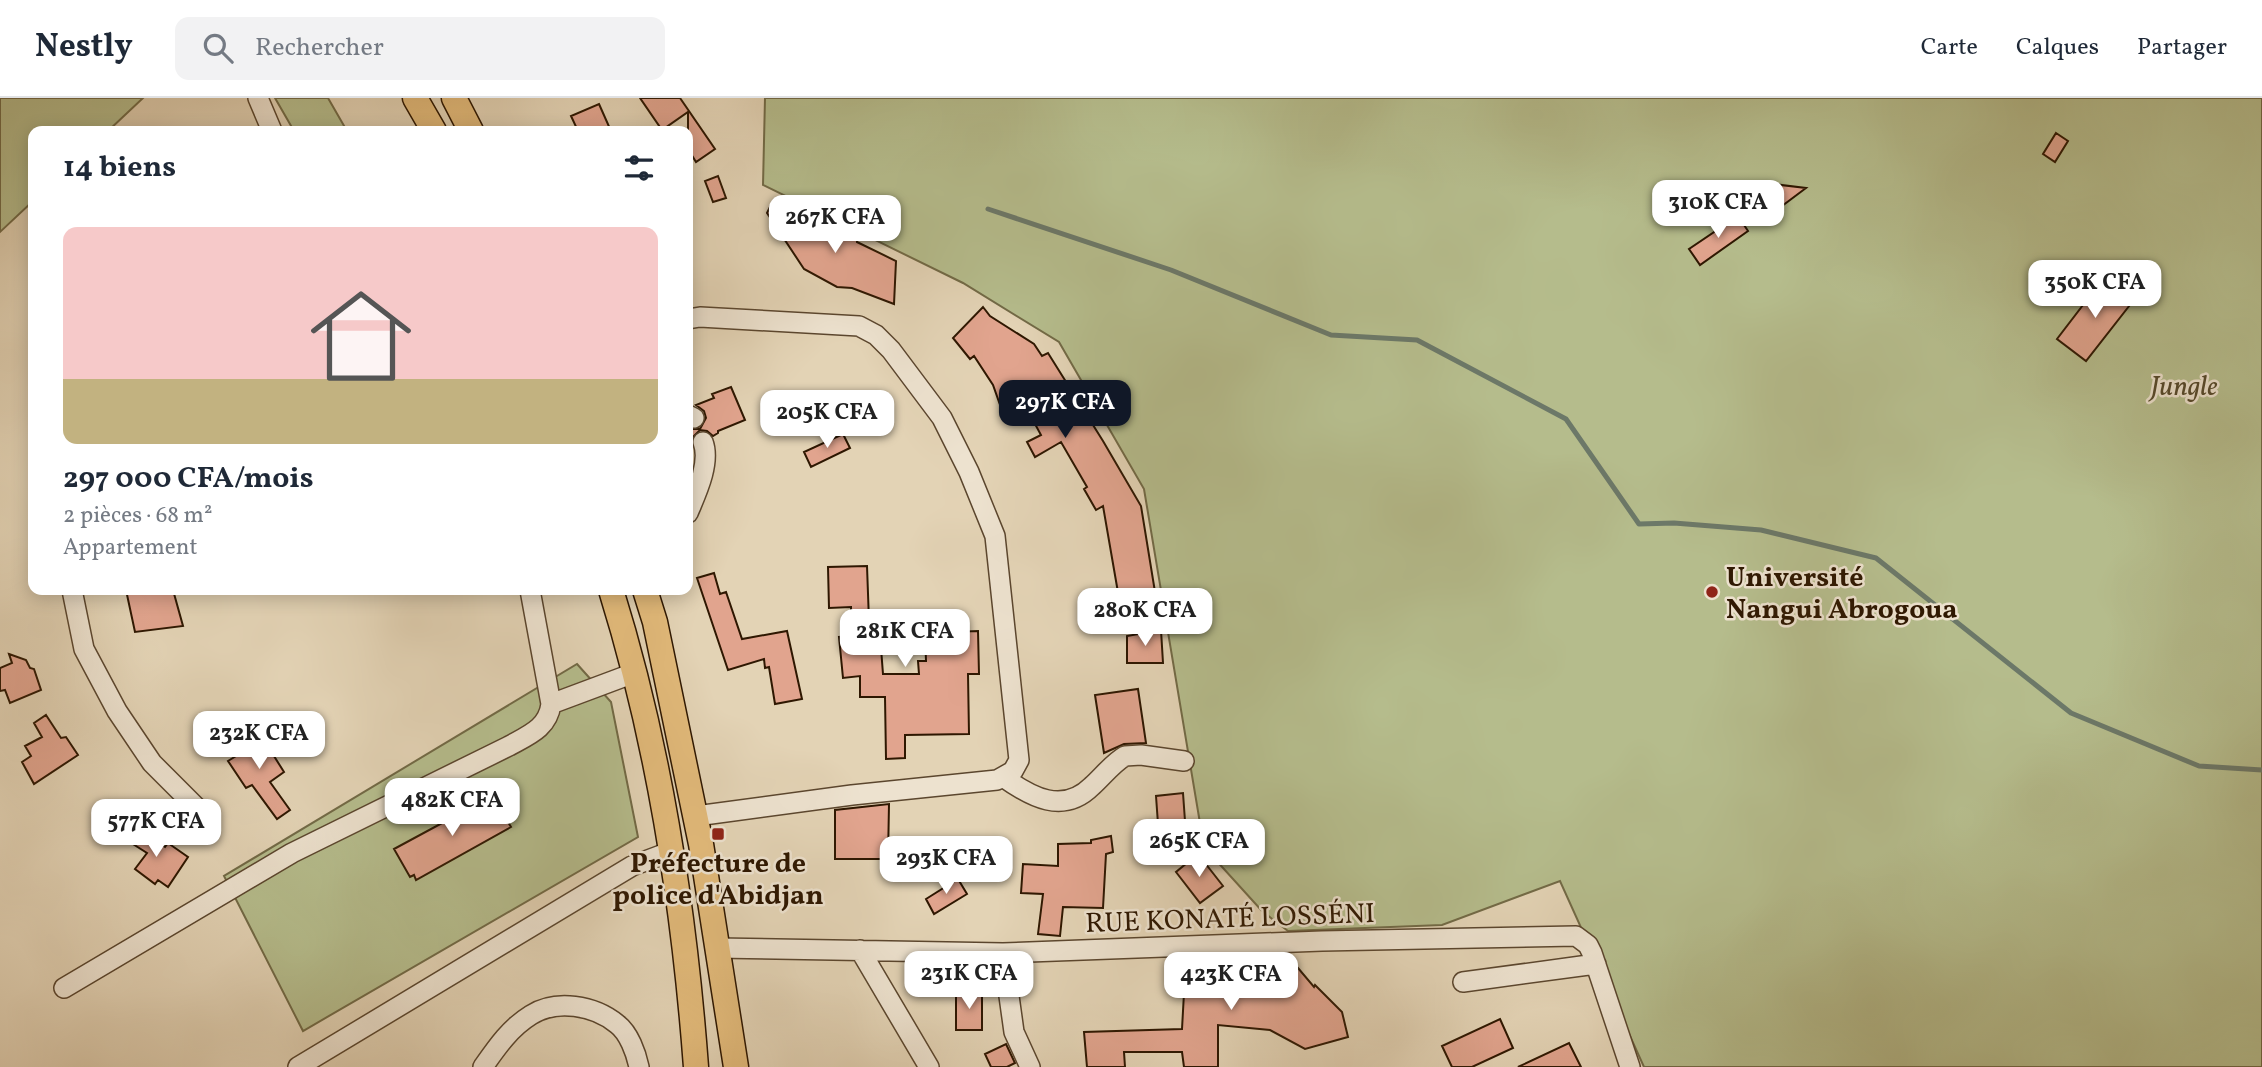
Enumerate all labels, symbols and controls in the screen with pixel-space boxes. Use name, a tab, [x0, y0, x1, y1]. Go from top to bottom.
search box	[175, 17, 665, 80]
text: Nestly	[35, 25, 133, 71]
icon: search	[199, 29, 237, 67]
text: Rechercher	[255, 30, 384, 66]
text: Carte	[1921, 31, 1978, 65]
text: Calques	[2016, 31, 2099, 65]
text: Partager	[2137, 31, 2227, 65]
text: 14 biens	[63, 147, 176, 189]
icon: filters	[620, 149, 658, 187]
pin: 310K CFA	[1646, 180, 1790, 240]
text: 310K CFA	[1668, 187, 1768, 219]
pin: 267K CFA	[763, 195, 907, 255]
text: 267K CFA	[785, 202, 885, 234]
pin: 350K CFA	[2023, 260, 2167, 320]
text: 350K CFA	[2044, 267, 2146, 299]
icon: home	[298, 273, 424, 399]
park label: Jungle	[2148, 368, 2217, 407]
pin: 297K CFA	[993, 380, 1137, 440]
text: 297K CFA	[1015, 387, 1115, 419]
pin: 205K CFA	[755, 390, 899, 450]
text: 205K CFA	[776, 397, 878, 429]
text: 297 000 CFA/mois	[63, 458, 314, 500]
text: 2 pièces · 68 m²	[63, 500, 212, 532]
text: Appartement	[63, 532, 198, 564]
place label: Université Nangui Abrogoua	[1726, 559, 1958, 630]
marker: Université Nangui Abrogoua	[1704, 584, 1720, 600]
pin: 280K CFA	[1073, 588, 1217, 648]
text: 280K CFA	[1093, 595, 1197, 627]
pin: 281K CFA	[833, 610, 977, 669]
text: 281K CFA	[856, 616, 954, 648]
pin: 232K CFA	[187, 712, 331, 771]
text: 232K CFA	[209, 718, 309, 750]
pin: 482K CFA	[380, 778, 524, 838]
text: 482K CFA	[401, 785, 503, 817]
pin: 577K CFA	[84, 800, 228, 859]
text: 577K CFA	[107, 806, 205, 838]
pin: 265K CFA	[1127, 820, 1271, 879]
marker: Préfecture de police d'Abidjan	[710, 826, 726, 842]
text: 265K CFA	[1149, 826, 1249, 858]
pin: 293K CFA	[874, 836, 1018, 896]
text: 293K CFA	[896, 843, 996, 875]
place label: Préfecture de police d'Abidjan	[612, 845, 824, 916]
street label: RUE KONATÉ LOSSÉNI	[1085, 895, 1376, 944]
pin: 231K CFA	[897, 951, 1041, 1011]
pin: 423K CFA	[1159, 953, 1303, 1012]
text: 231K CFA	[920, 958, 1018, 990]
text: 423K CFA	[1180, 959, 1282, 991]

